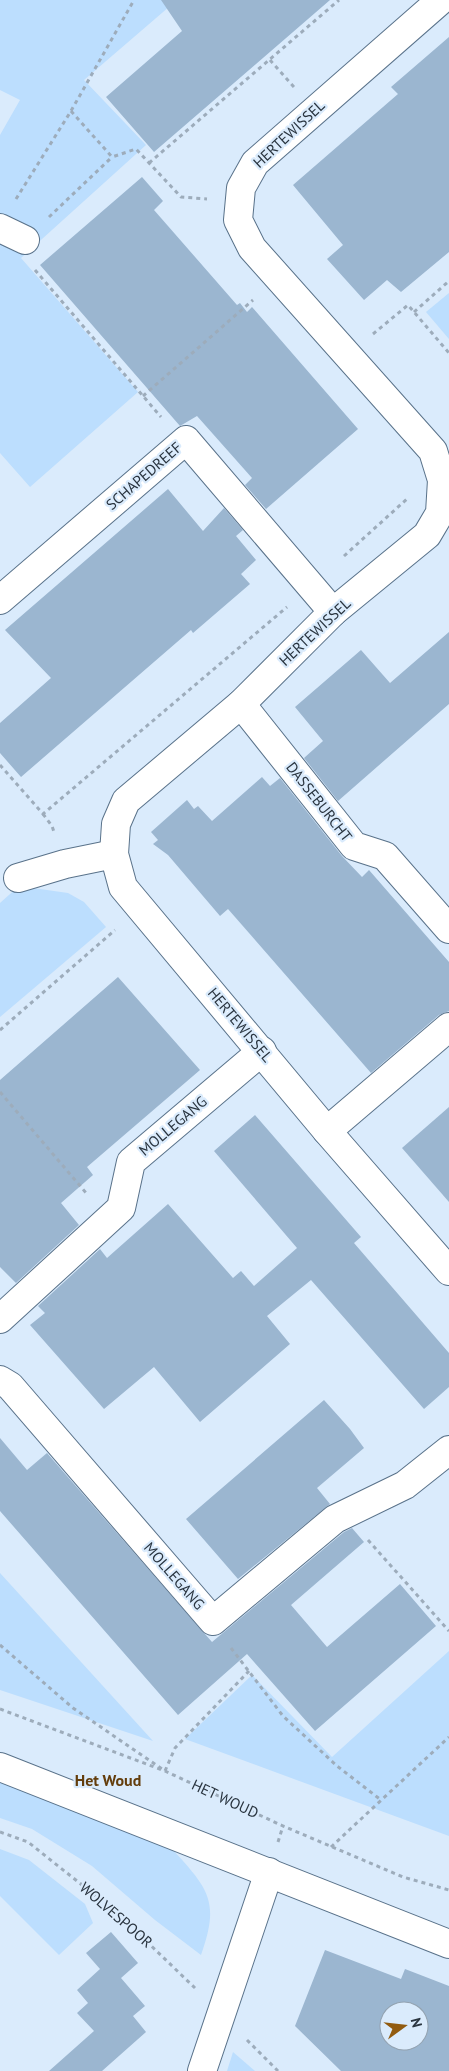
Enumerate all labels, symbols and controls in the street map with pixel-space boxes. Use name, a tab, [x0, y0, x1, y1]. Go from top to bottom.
street label: HERTEWISSEL	[249, 95, 329, 172]
street label: SCHAPEDREEF	[102, 437, 186, 514]
street label: HERTEWISSEL	[275, 593, 355, 670]
street label: DASSEBURCHT	[282, 758, 357, 846]
street label: HERTEWISSEL	[204, 984, 277, 1066]
street label: MOLLEGANG	[135, 1092, 211, 1160]
street label: MOLLEGANG	[140, 1538, 209, 1613]
district label: Het Woud	[75, 1770, 141, 1790]
street label: HET WOUD	[189, 1775, 262, 1822]
street label: WOLVESPOOR	[76, 1878, 157, 1952]
north arrow	[379, 2001, 429, 2051]
text: N	[407, 2016, 426, 2029]

